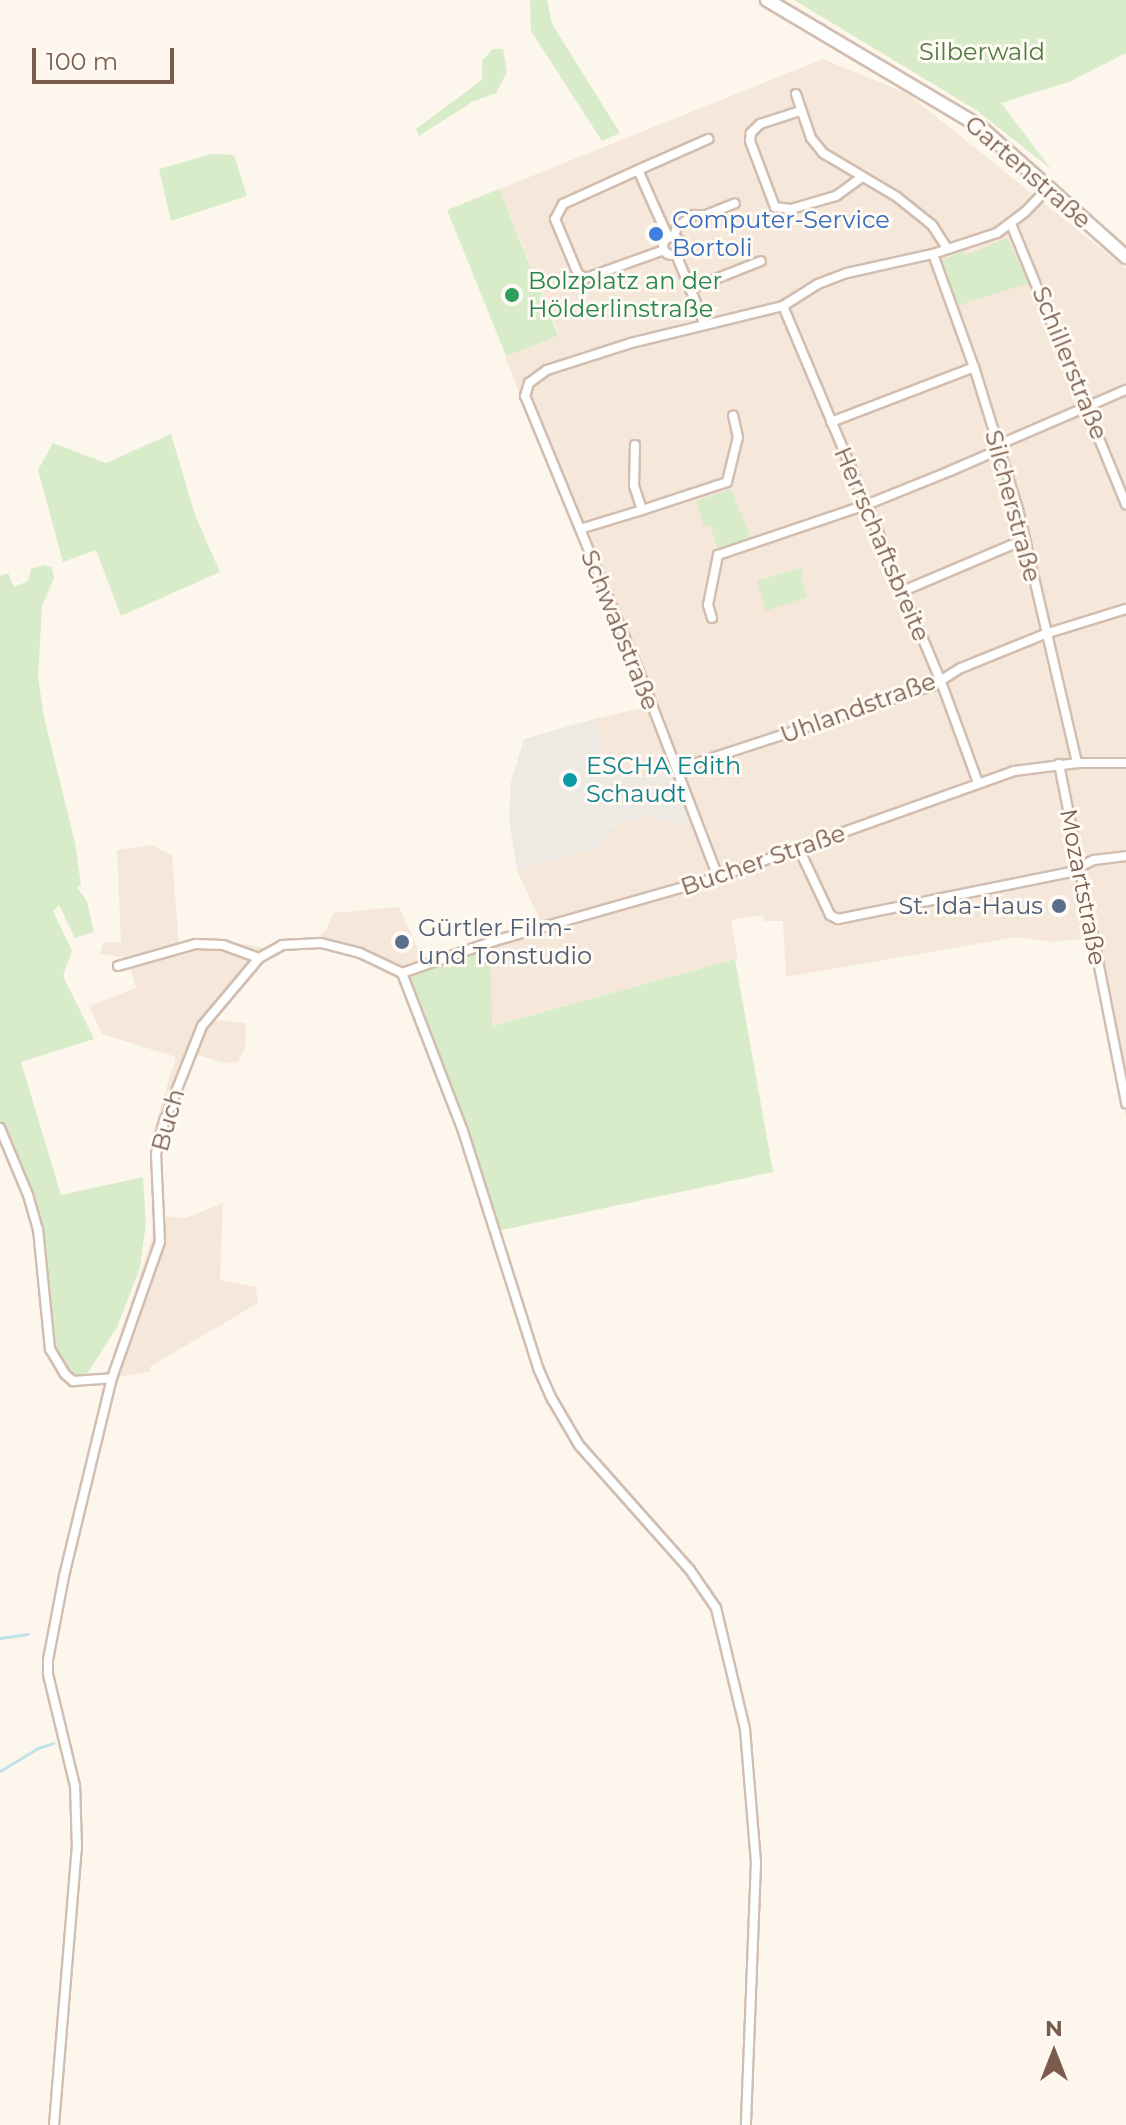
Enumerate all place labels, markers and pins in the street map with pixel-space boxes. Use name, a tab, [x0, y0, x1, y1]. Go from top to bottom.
place label: Computer-Service Bortoli	[672, 206, 890, 262]
marker: Computer-Service Bortoli	[647, 225, 665, 243]
place label: Bolzplatz an der Hölderlinstraße	[528, 267, 722, 323]
marker: Bolzplatz an der Hölderlinstraße	[503, 286, 521, 304]
place label: ESCHA Edith Schaudt	[586, 752, 741, 808]
marker: ESCHA Edith Schaudt	[561, 771, 579, 789]
place label: St. Ida-Haus	[899, 892, 1043, 920]
marker: St. Ida-Haus	[1050, 897, 1068, 915]
place label: Gürtler Film- und Tonstudio	[418, 914, 592, 970]
marker: Gürtler Film- und Tonstudio	[393, 933, 411, 951]

